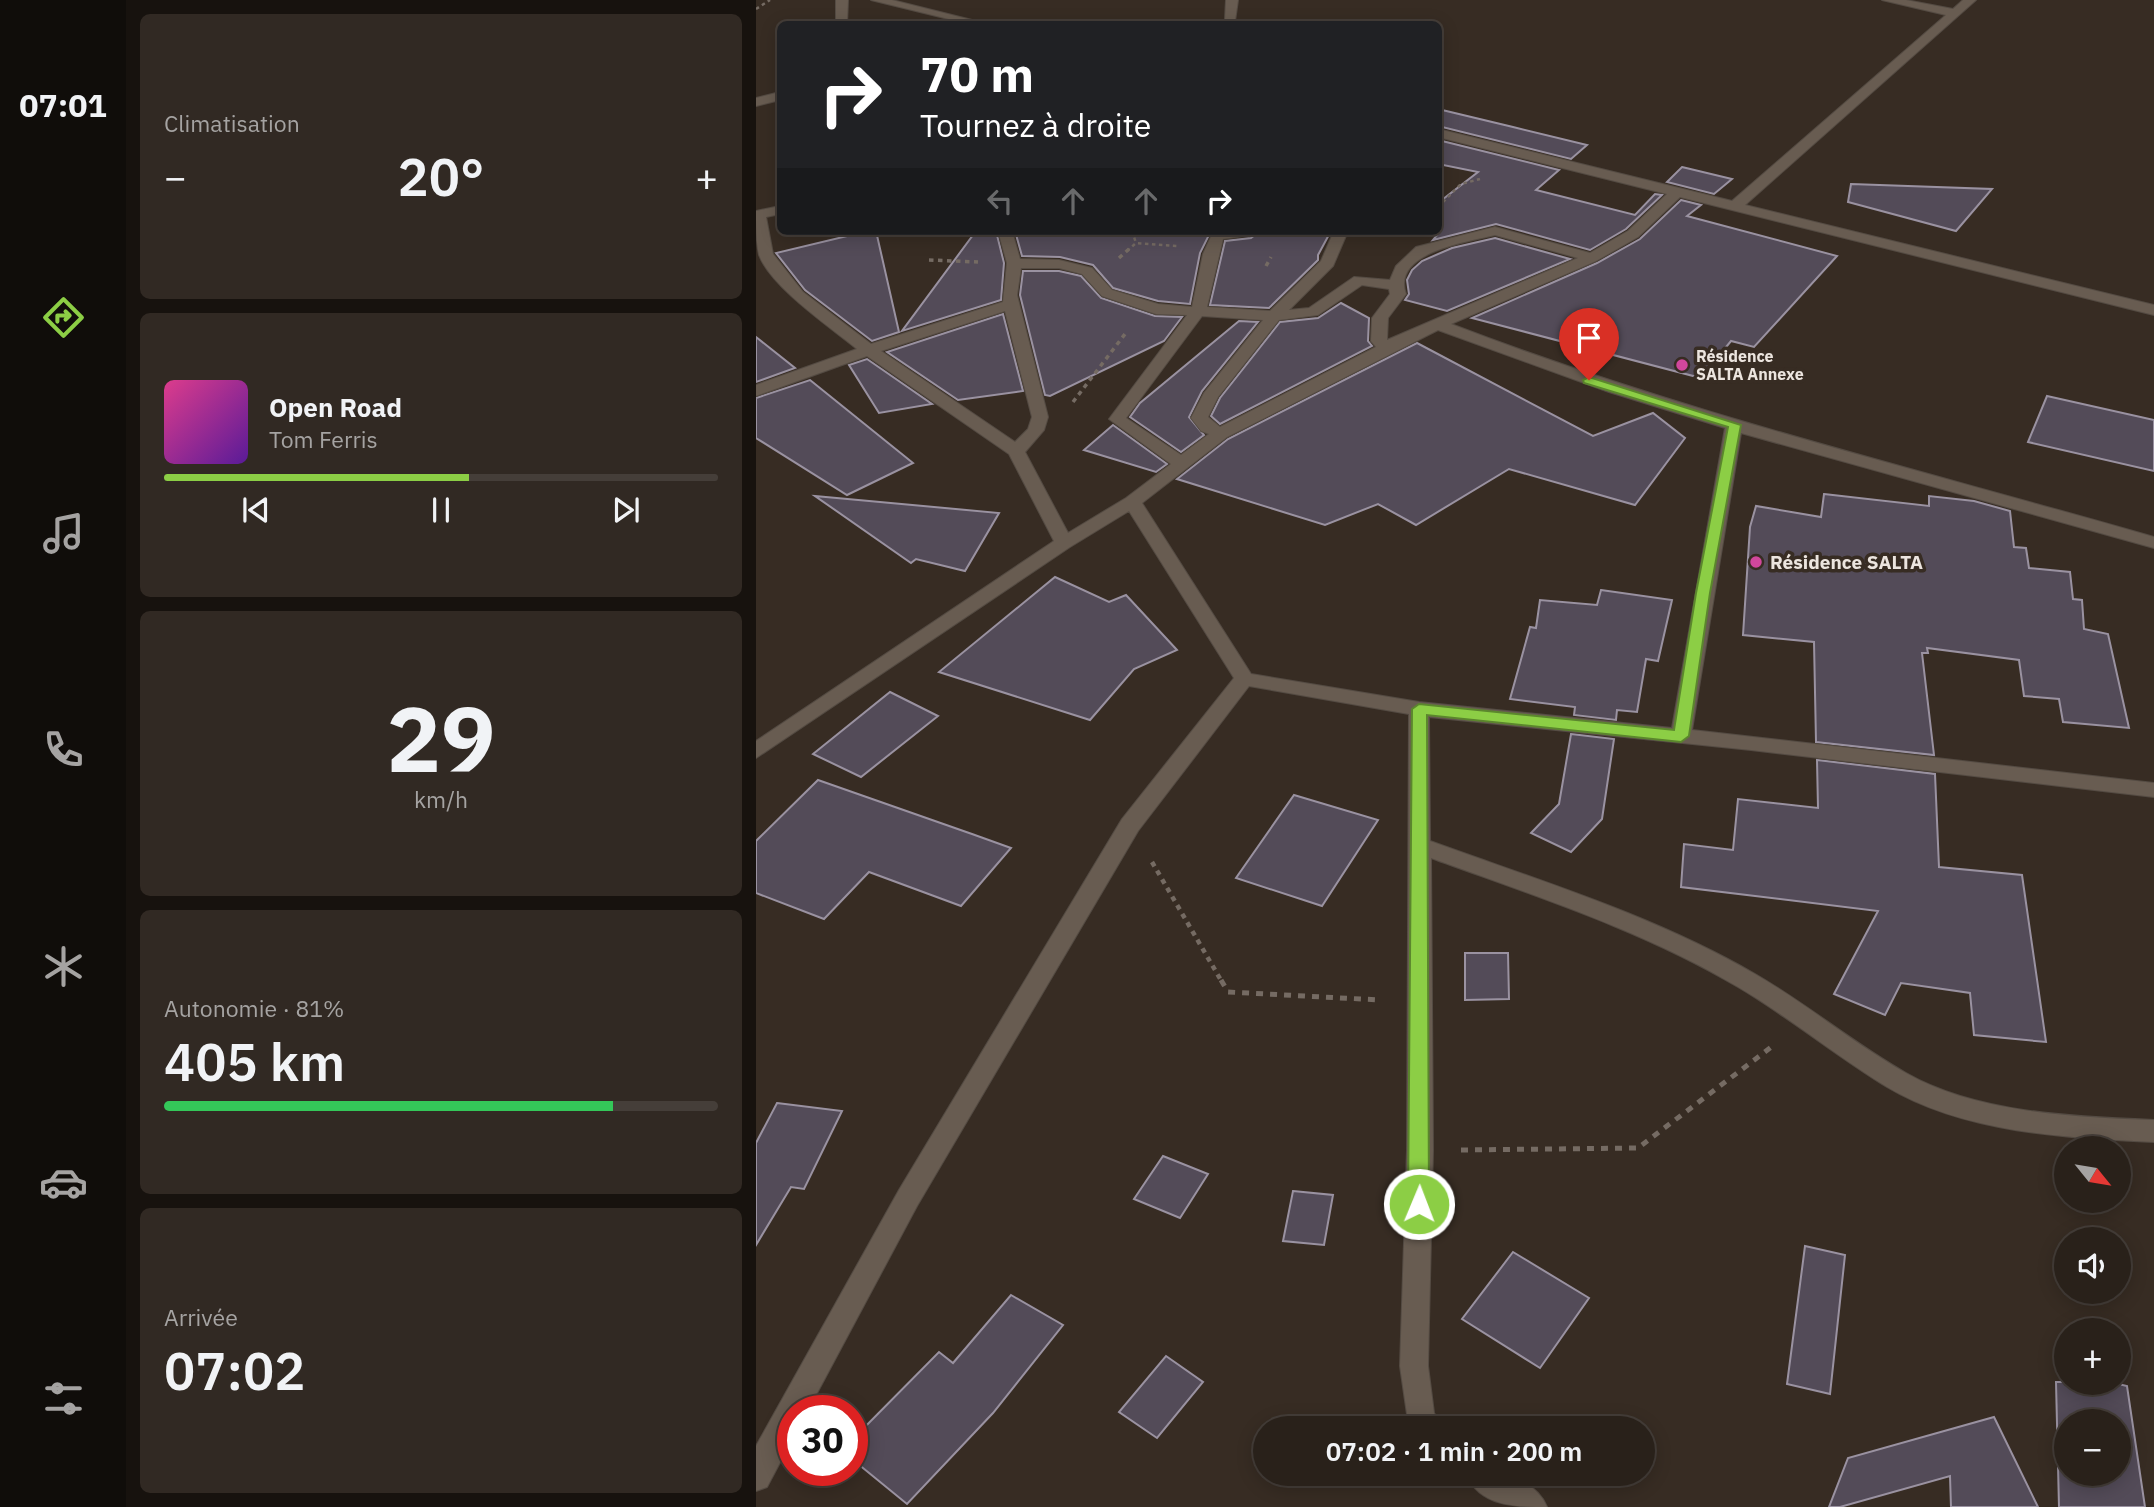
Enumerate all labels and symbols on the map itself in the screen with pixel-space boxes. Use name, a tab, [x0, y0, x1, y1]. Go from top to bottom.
pin	[1559, 308, 1619, 380]
place label: Résidence SALTA Annexe	[1696, 346, 1804, 384]
marker: Résidence SALTA Annexe	[1674, 357, 1690, 373]
place label: Résidence SALTA	[1770, 550, 1923, 574]
marker: Résidence SALTA	[1748, 554, 1764, 570]
north arrow	[2054, 1136, 2132, 1213]
position arrow	[1382, 1167, 1456, 1241]
speed limit sign: 30	[777, 1395, 868, 1486]

